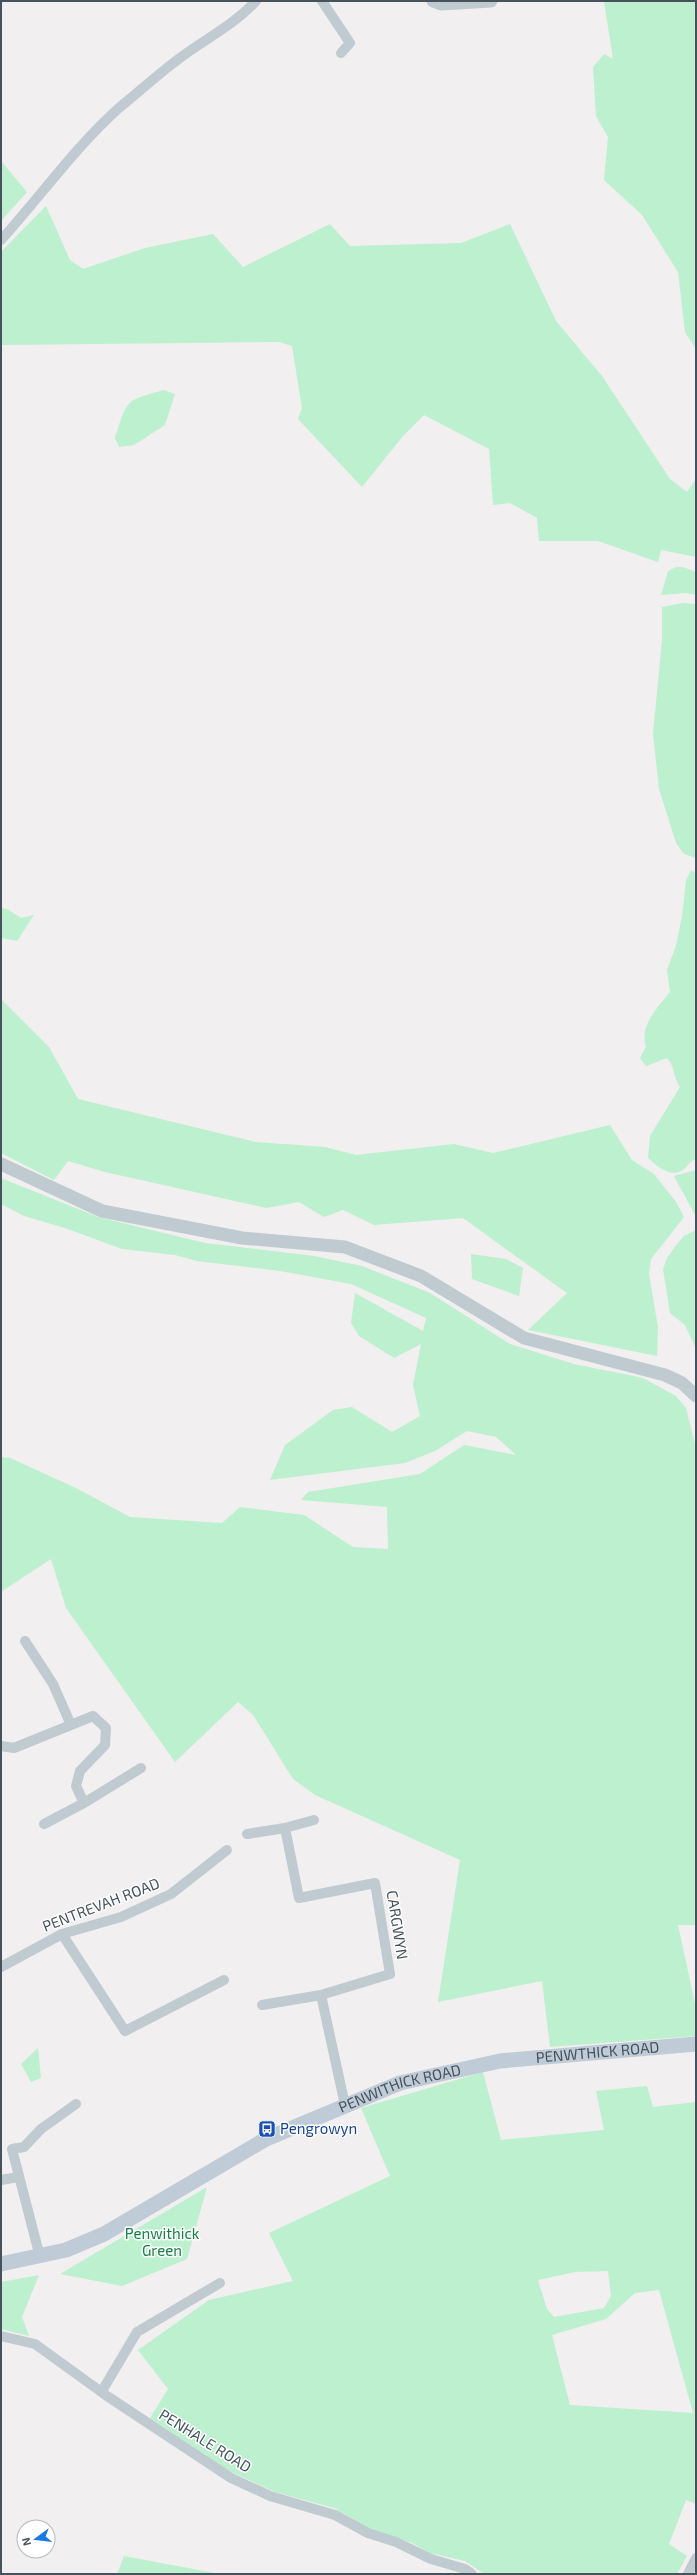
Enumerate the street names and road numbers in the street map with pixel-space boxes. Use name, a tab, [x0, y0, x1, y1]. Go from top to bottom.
street label: PENTREVAH ROAD	[40, 1873, 162, 1935]
street label: CARGWYN	[384, 1889, 412, 1961]
street label: PENWTHICK ROAD	[535, 2037, 660, 2066]
street label: PENWITHICK ROAD	[336, 2060, 462, 2116]
street label: PENHALE ROAD	[156, 2405, 255, 2476]

